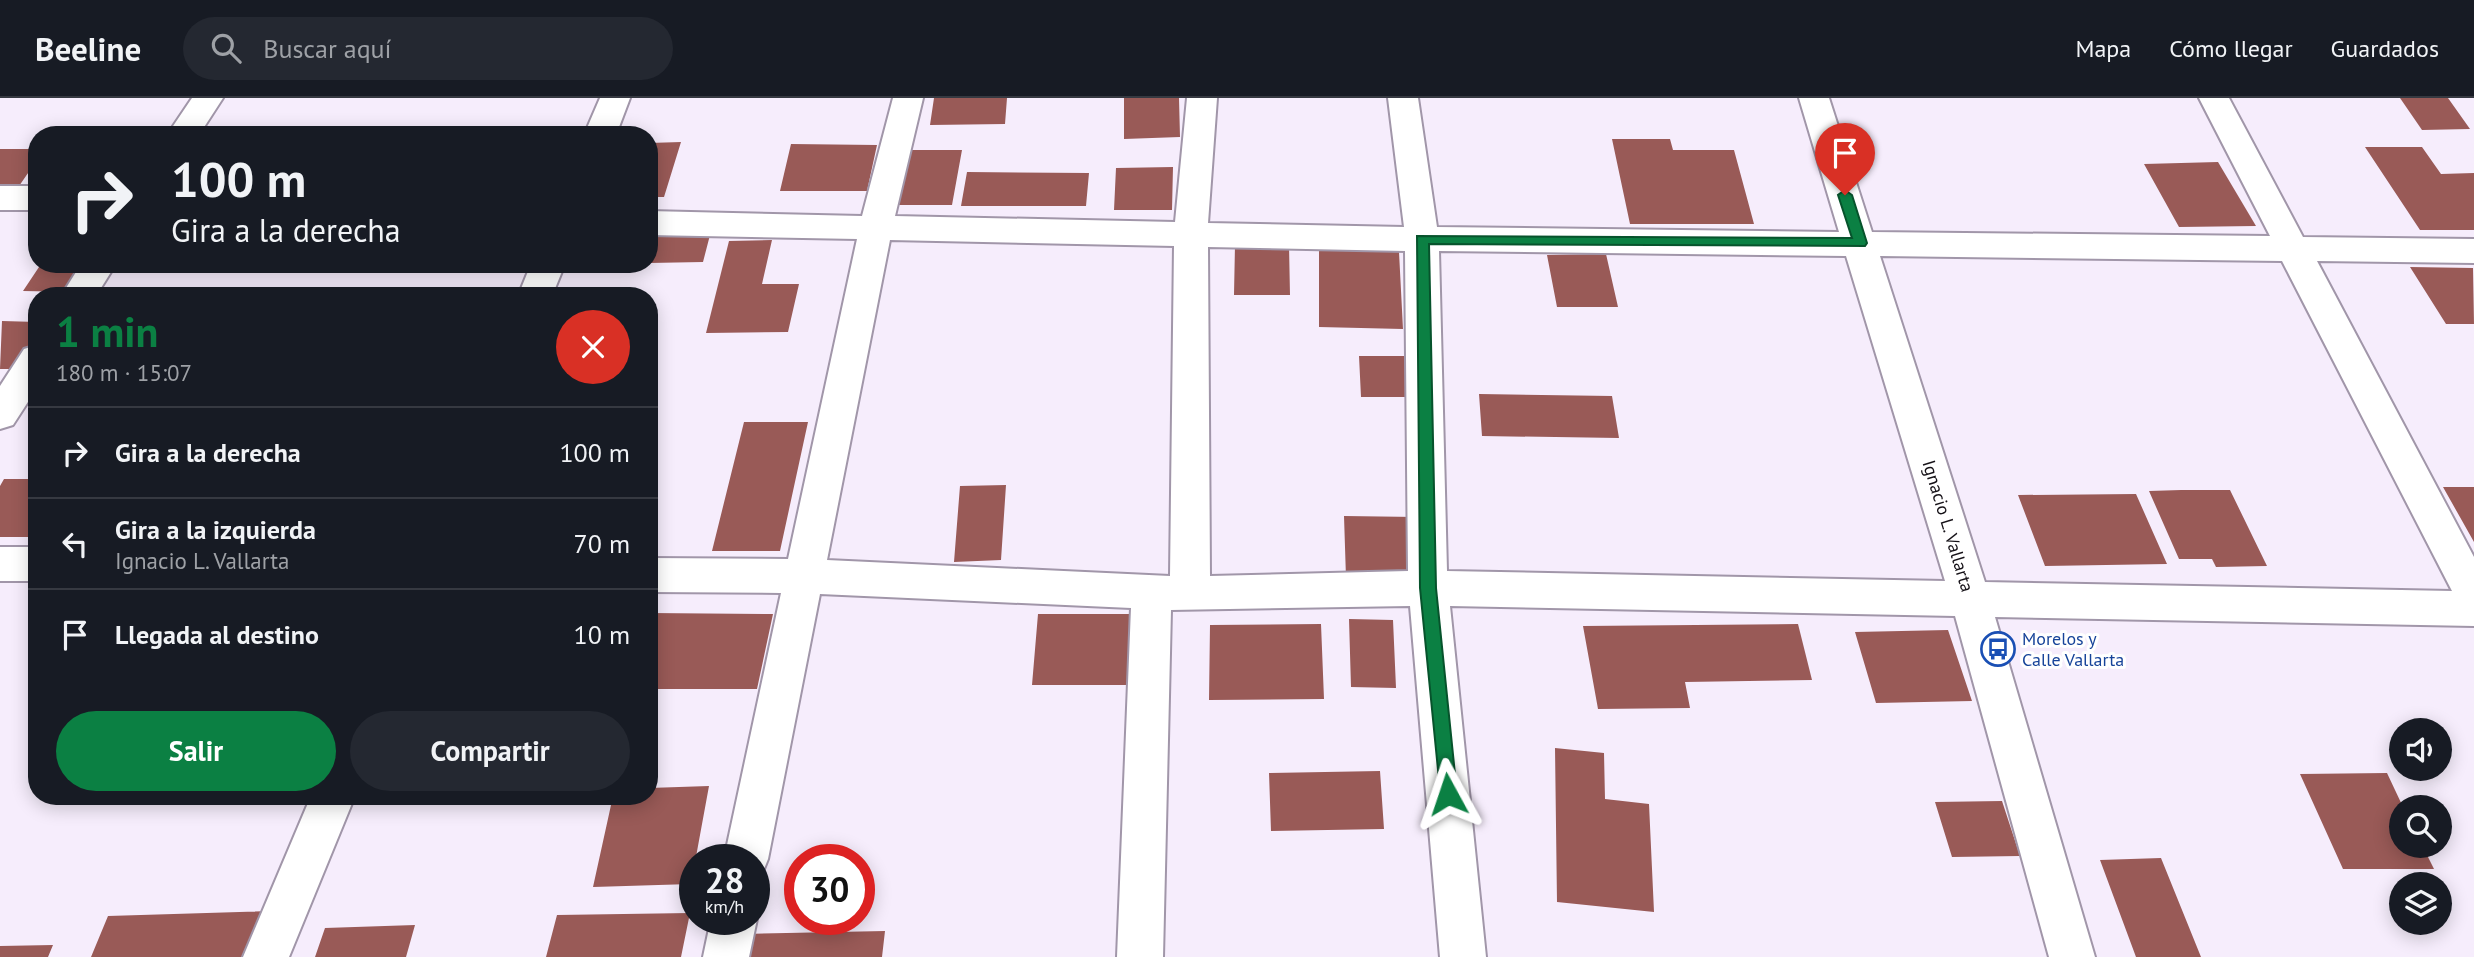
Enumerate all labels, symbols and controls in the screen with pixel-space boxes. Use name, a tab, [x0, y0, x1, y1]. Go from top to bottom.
search box	[183, 17, 673, 80]
text: Beeline	[35, 27, 141, 70]
icon: search	[207, 29, 245, 67]
text: Buscar aquí	[263, 32, 392, 65]
text: Mapa	[2075, 33, 2131, 64]
text: Cómo llegar	[2169, 33, 2293, 64]
text: Guardados	[2331, 33, 2439, 64]
pin	[1815, 123, 1875, 195]
icon: arrive	[1826, 134, 1864, 172]
text: 100 m	[171, 147, 306, 211]
icon: right	[56, 154, 147, 245]
text: Gira a la derecha	[171, 209, 401, 251]
text: 1 min	[56, 304, 158, 359]
button: close	[556, 310, 630, 384]
text: 180 m · 15:07	[56, 358, 192, 387]
icon: right	[56, 434, 94, 472]
text: Gira a la derecha	[115, 436, 301, 469]
text: 100 m	[559, 436, 630, 469]
street label: Ignacio L. Vallarta	[1918, 457, 1979, 594]
text: Gira a la izquierda	[115, 513, 316, 546]
icon: left	[56, 525, 94, 563]
text: 70 m	[574, 527, 630, 560]
text: Ignacio L. Vallarta	[115, 546, 289, 575]
icon: arrive	[56, 616, 94, 654]
text: Llegada al destino	[115, 618, 319, 651]
text: 10 m	[574, 618, 630, 651]
place label: Morelos y Calle Vallarta	[2022, 627, 2124, 671]
bus stop icon: Morelos y Calle Vallarta	[1979, 630, 2017, 668]
button: Salir	[56, 711, 336, 791]
button: Compartir	[350, 711, 630, 791]
map controls	[2389, 718, 2452, 935]
button: sound	[2389, 718, 2452, 781]
position arrow	[1411, 757, 1485, 831]
button: search	[2389, 795, 2452, 858]
speed limit sign: 30	[784, 844, 875, 935]
text: 28	[705, 857, 744, 903]
button: layers	[2389, 872, 2452, 935]
text: km/h	[705, 895, 744, 918]

